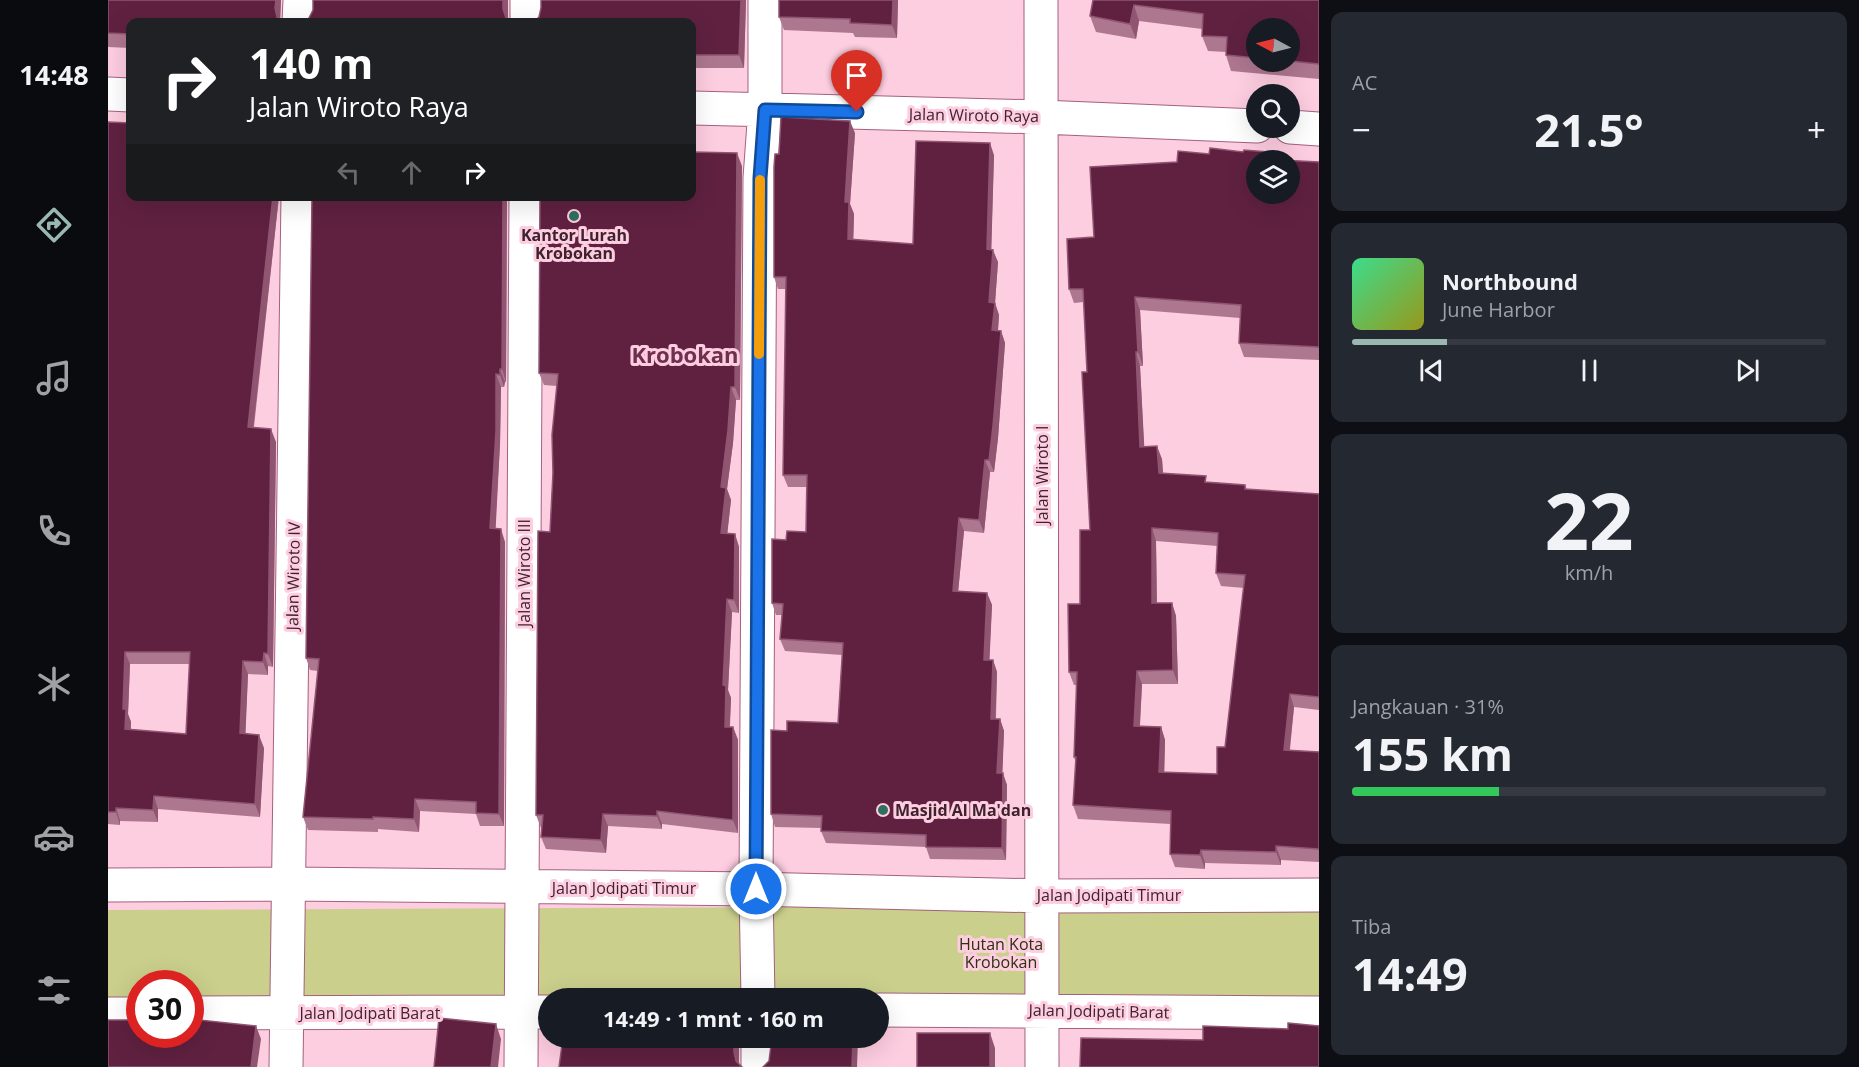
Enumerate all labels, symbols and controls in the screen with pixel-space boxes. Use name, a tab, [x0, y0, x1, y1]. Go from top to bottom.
north arrow	[1246, 18, 1300, 72]
map controls	[1246, 18, 1300, 204]
text: 140 m	[249, 34, 373, 91]
icon: right	[150, 42, 228, 120]
pin	[831, 50, 882, 112]
text: 14:48	[19, 56, 89, 93]
icon: arrive	[840, 59, 873, 92]
text: AC	[1352, 69, 1377, 96]
button: search	[1246, 84, 1300, 138]
text: Jalan Wiroto Raya	[249, 88, 469, 125]
text: 21.5°	[1534, 99, 1644, 160]
street label: Jalan Wiroto Raya	[907, 103, 1039, 127]
text: −	[1352, 107, 1371, 152]
text: +	[1807, 107, 1826, 152]
button: layers	[1246, 150, 1300, 204]
icon: left	[332, 156, 365, 189]
icon: ahead	[395, 156, 428, 189]
icon: right	[458, 156, 491, 189]
icon: directions	[33, 204, 75, 246]
marker: Kantor Lurah Krobokan	[567, 209, 581, 223]
place label: Kantor Lurah Krobokan	[521, 224, 627, 264]
text: Northbound	[1442, 266, 1578, 296]
text: June Harbor	[1442, 296, 1555, 323]
district label: Krobokan	[631, 339, 739, 369]
icon: previous	[1415, 354, 1448, 387]
icon: pause	[1573, 354, 1606, 387]
icon: next	[1731, 354, 1764, 387]
icon: music	[33, 357, 75, 399]
street label: Jalan Wiroto I	[1031, 425, 1053, 527]
text: 22	[1544, 467, 1634, 573]
icon: phone	[33, 510, 75, 552]
street label: Jalan Wiroto III	[513, 519, 535, 629]
street label: Jalan Wiroto IV	[281, 521, 305, 632]
text: km/h	[1565, 559, 1613, 586]
icon: climate	[33, 663, 75, 705]
text: Jangkauan · 31%	[1352, 693, 1504, 720]
text: 155 km	[1352, 723, 1513, 784]
place label: Masjid Al Ma'dan	[895, 799, 1031, 821]
marker: Masjid Al Ma'dan	[876, 803, 890, 817]
icon: car	[33, 816, 75, 858]
position arrow	[724, 857, 788, 921]
street label: Jalan Jodipati Timur	[550, 877, 697, 899]
street label: Jalan Jodipati Timur	[1035, 884, 1182, 906]
text: Tiba	[1352, 913, 1391, 940]
park label: Hutan Kota Krobokan	[959, 933, 1043, 973]
text: 14:49	[1352, 943, 1468, 1004]
icon: filters	[33, 969, 75, 1011]
speed limit sign: 30	[126, 970, 204, 1048]
street label: Jalan Jodipati Barat	[1026, 999, 1170, 1023]
street label: Jalan Jodipati Barat	[298, 1002, 441, 1024]
text: 14:49 · 1 mnt · 160 m	[603, 1003, 824, 1033]

